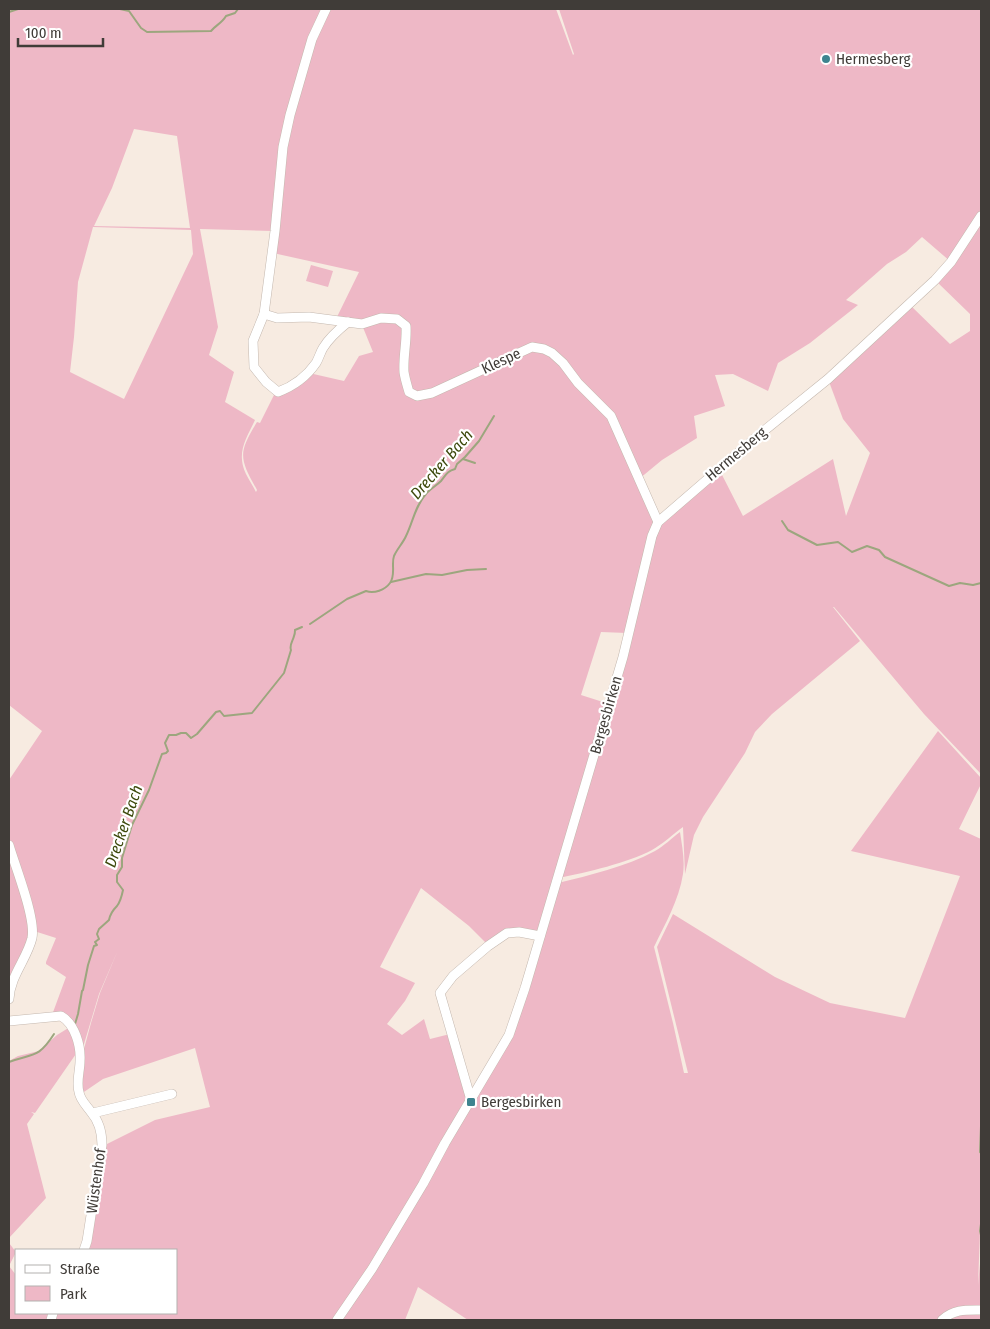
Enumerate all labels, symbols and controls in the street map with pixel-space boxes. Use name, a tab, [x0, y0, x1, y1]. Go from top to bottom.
scale bar	[18, 15, 102, 47]
text: 100 m	[25, 24, 62, 42]
place label: Hermesberg	[836, 50, 911, 68]
marker: Hermesberg	[820, 53, 832, 65]
street label: Klespe	[479, 344, 523, 378]
street label: Hermesberg	[702, 423, 770, 485]
water label: Drecker Bach	[406, 426, 477, 503]
street label: Bergesbirken	[586, 674, 626, 756]
water label: Drecker Bach	[101, 783, 146, 870]
place label: Bergesbirken	[481, 1093, 561, 1111]
marker: Bergesbirken	[465, 1096, 477, 1108]
street label: Wüstenhof	[83, 1146, 110, 1215]
legend	[15, 1249, 178, 1314]
text: Straße	[60, 1260, 100, 1278]
text: Park	[60, 1285, 87, 1303]

